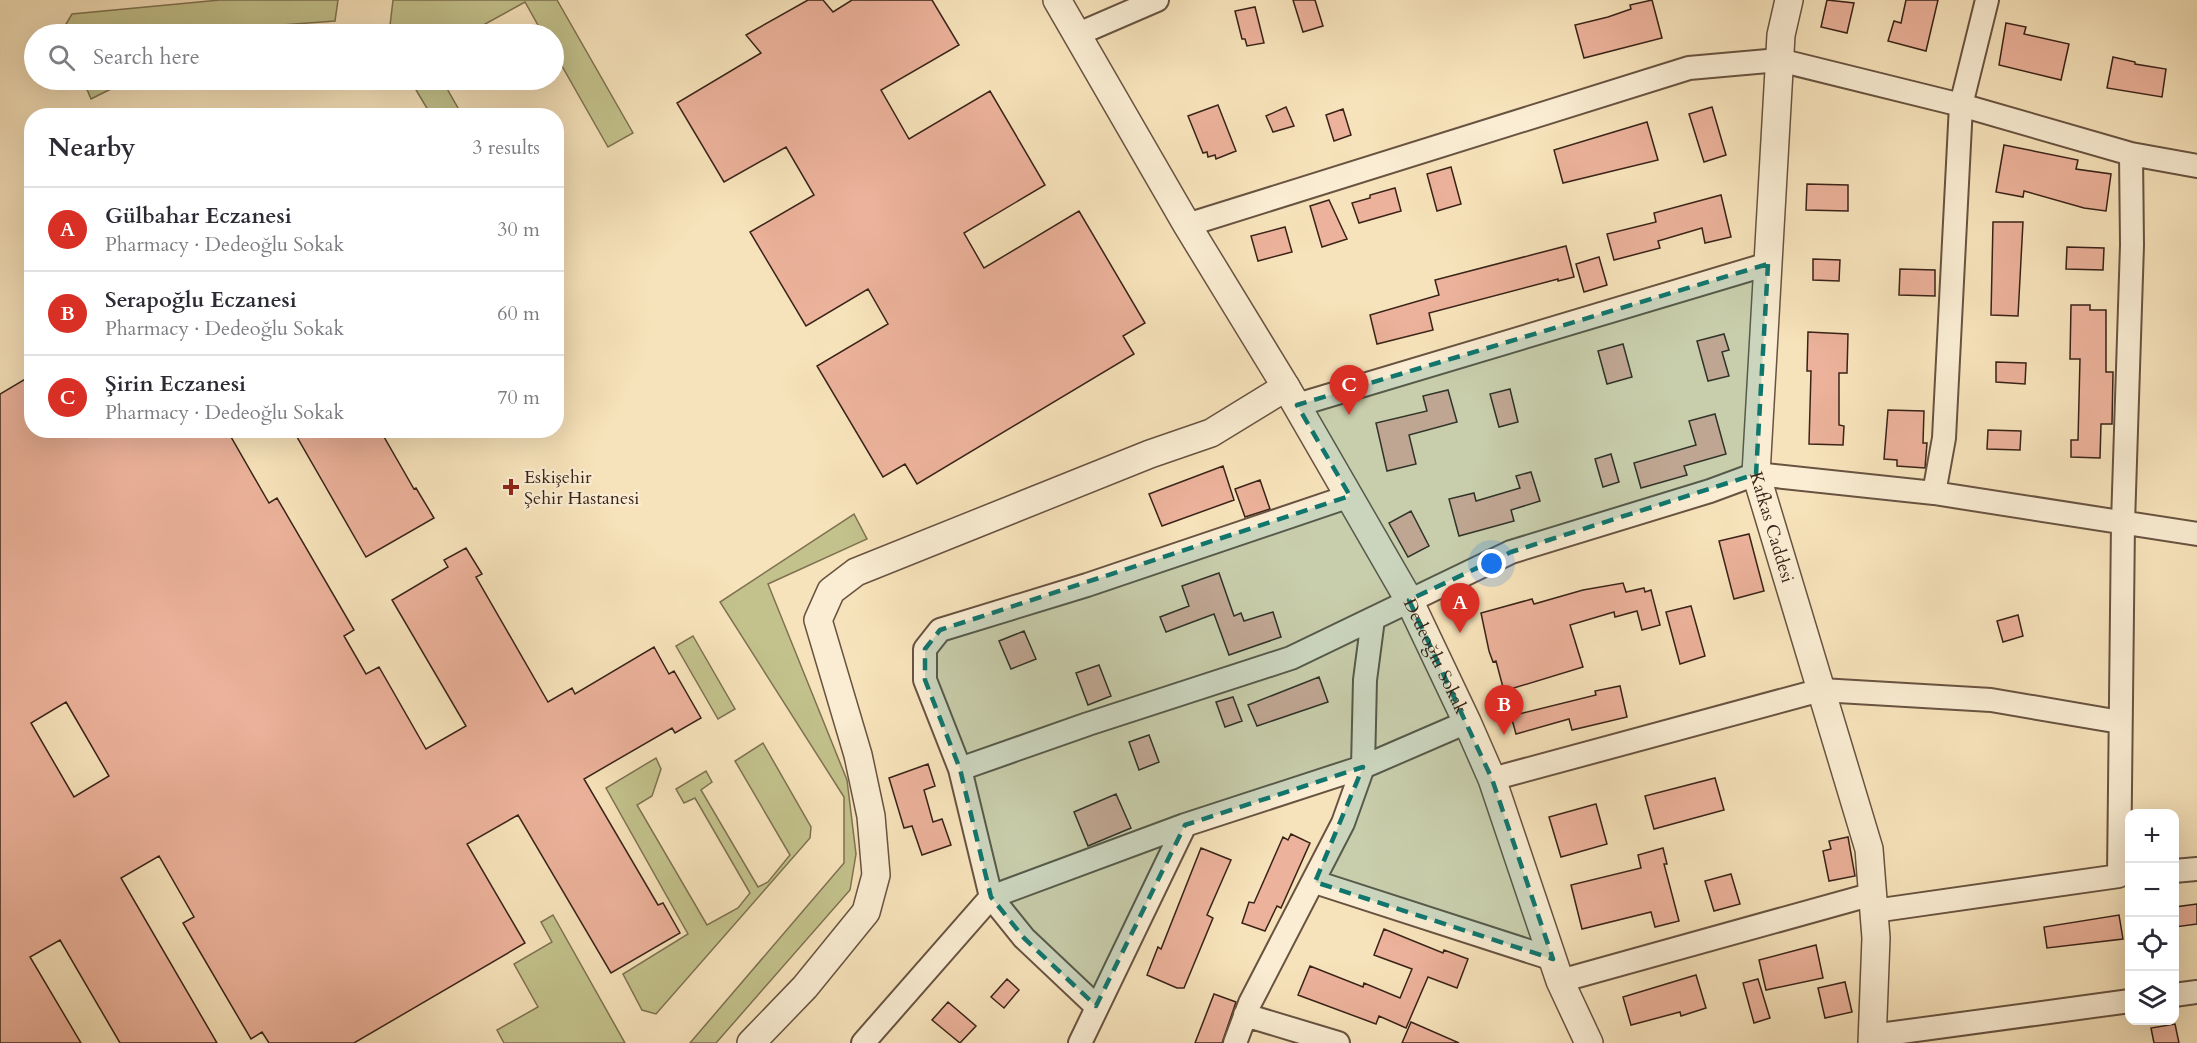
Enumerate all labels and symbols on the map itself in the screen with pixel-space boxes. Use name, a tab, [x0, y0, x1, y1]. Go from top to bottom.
pin: C	[1330, 366, 1368, 415]
place label: Eskişehir Şehir Hastanesi	[524, 465, 639, 511]
street label: Kafkas Caddesi	[1743, 469, 1800, 586]
marker: Eskişehir Şehir Hastanesi	[502, 478, 520, 496]
your location	[1477, 549, 1506, 578]
pin: A	[1440, 584, 1480, 633]
street label: Dedeoğlu Sokak	[1397, 594, 1474, 719]
pin: B	[1484, 686, 1524, 735]

